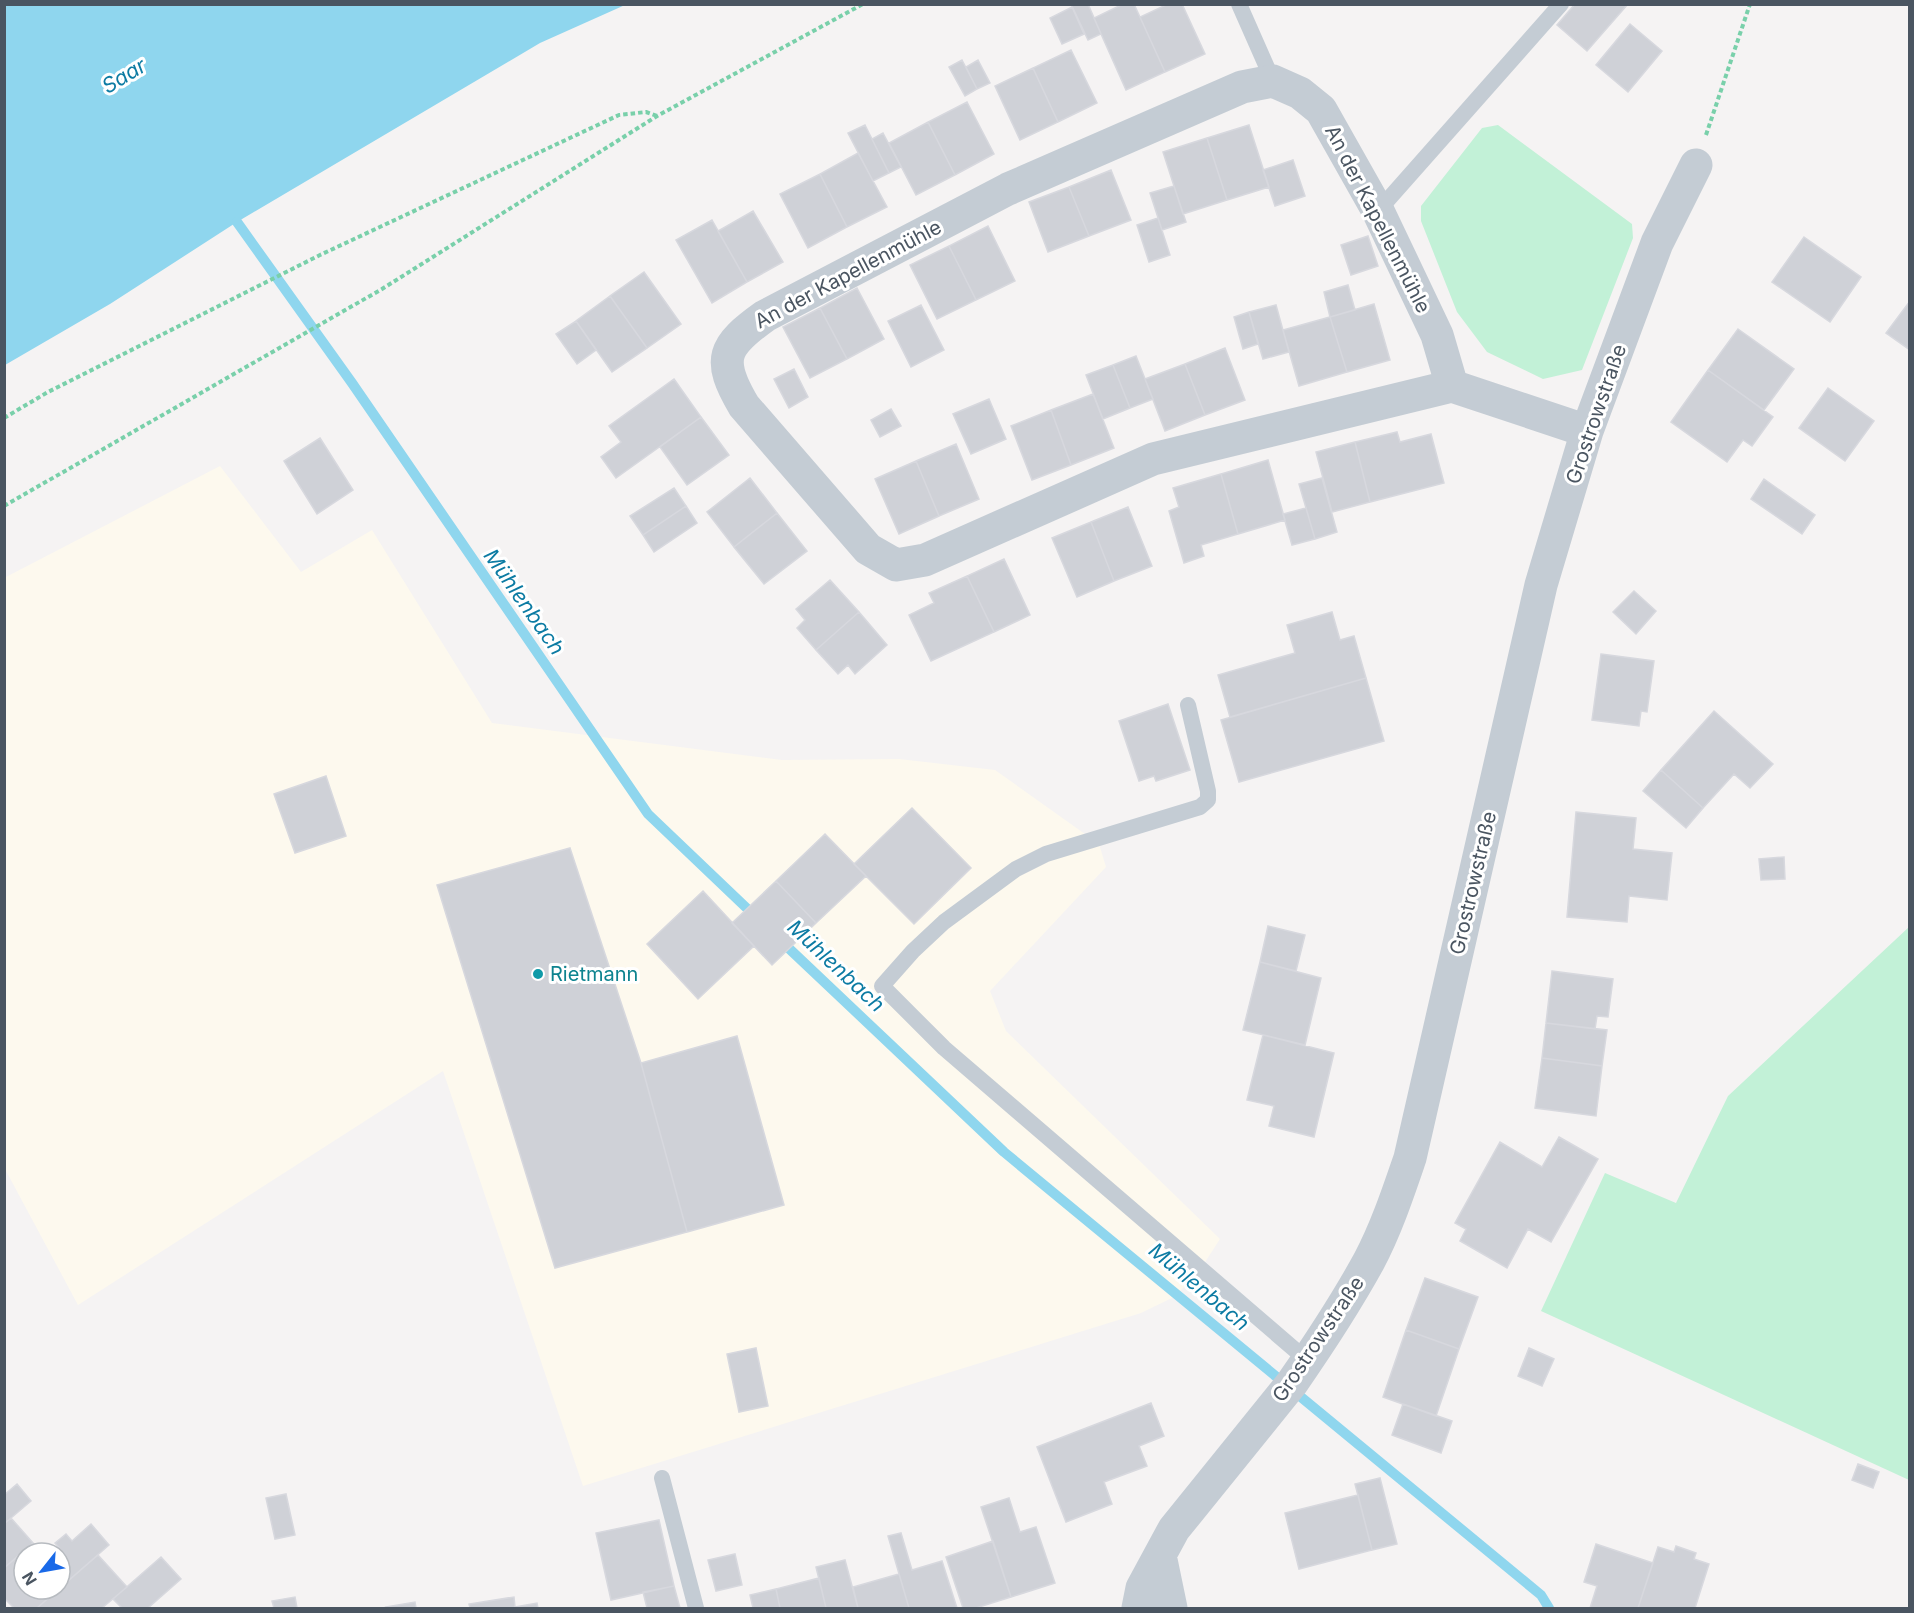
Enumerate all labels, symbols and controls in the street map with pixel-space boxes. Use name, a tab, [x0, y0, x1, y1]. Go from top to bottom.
water label: Saar	[97, 52, 151, 98]
street label: An der Kapellenmühle	[1320, 121, 1436, 317]
street label: An der Kapellenmühle	[751, 215, 945, 333]
street label: Grostrowstraße	[1561, 341, 1631, 487]
water label: Mühlenbach	[479, 544, 570, 660]
street label: Grostrowstraße	[1445, 809, 1501, 957]
water label: Mühlenbach	[783, 914, 890, 1017]
place label: Rietmann	[550, 962, 638, 986]
marker: Rietmann	[531, 967, 545, 981]
water label: Mühlenbach	[1144, 1237, 1255, 1336]
street label: Grostrowstraße	[1267, 1272, 1369, 1406]
north arrow	[12, 1541, 72, 1601]
text: N	[17, 1568, 41, 1589]

